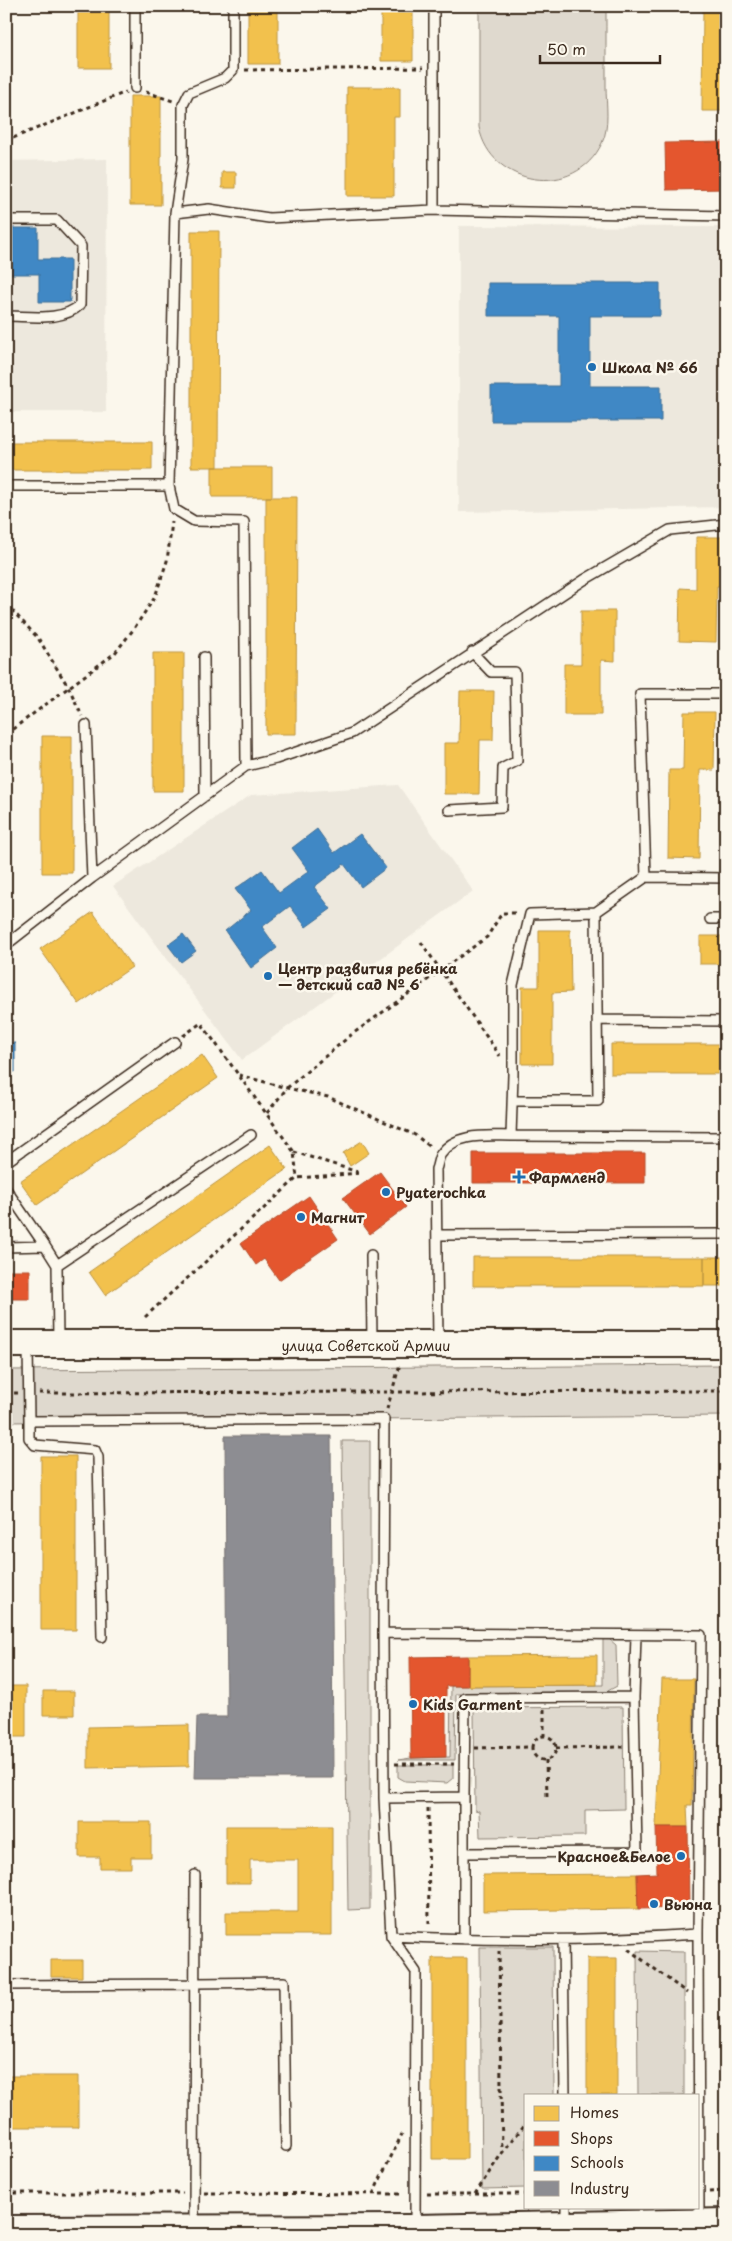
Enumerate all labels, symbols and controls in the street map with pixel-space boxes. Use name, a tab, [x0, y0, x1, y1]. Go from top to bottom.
scale bar	[540, 32, 660, 64]
text: 50 m	[547, 37, 586, 60]
place label: Школа № 66	[602, 357, 698, 378]
marker: Школа № 66	[586, 361, 598, 373]
place label: Центр развития ребёнка — детский сад № 6	[278, 958, 458, 995]
marker: Центр развития ребёнка — детский сад № 6	[262, 970, 274, 982]
place label: Фармленд	[529, 1167, 606, 1188]
marker: Фармленд	[513, 1171, 525, 1183]
place label: Pyaterochka	[396, 1182, 487, 1203]
marker: Pyaterochka	[380, 1186, 392, 1198]
place label: Магнит	[311, 1207, 365, 1228]
marker: Магнит	[295, 1211, 307, 1223]
street label: улица Советской Армии	[282, 1335, 450, 1356]
place label: Kids Garment	[423, 1694, 523, 1715]
marker: Kids Garment	[407, 1698, 419, 1710]
place label: Красное&Белое	[558, 1846, 671, 1867]
marker: Красное&Белое	[675, 1850, 687, 1862]
place label: Вьюна	[664, 1894, 713, 1915]
marker: Вьюна	[648, 1898, 660, 1910]
legend	[524, 2094, 700, 2208]
text: Homes	[570, 2100, 619, 2123]
text: Shops	[570, 2126, 613, 2149]
text: Schools	[570, 2150, 624, 2173]
text: Industry	[570, 2176, 629, 2199]

